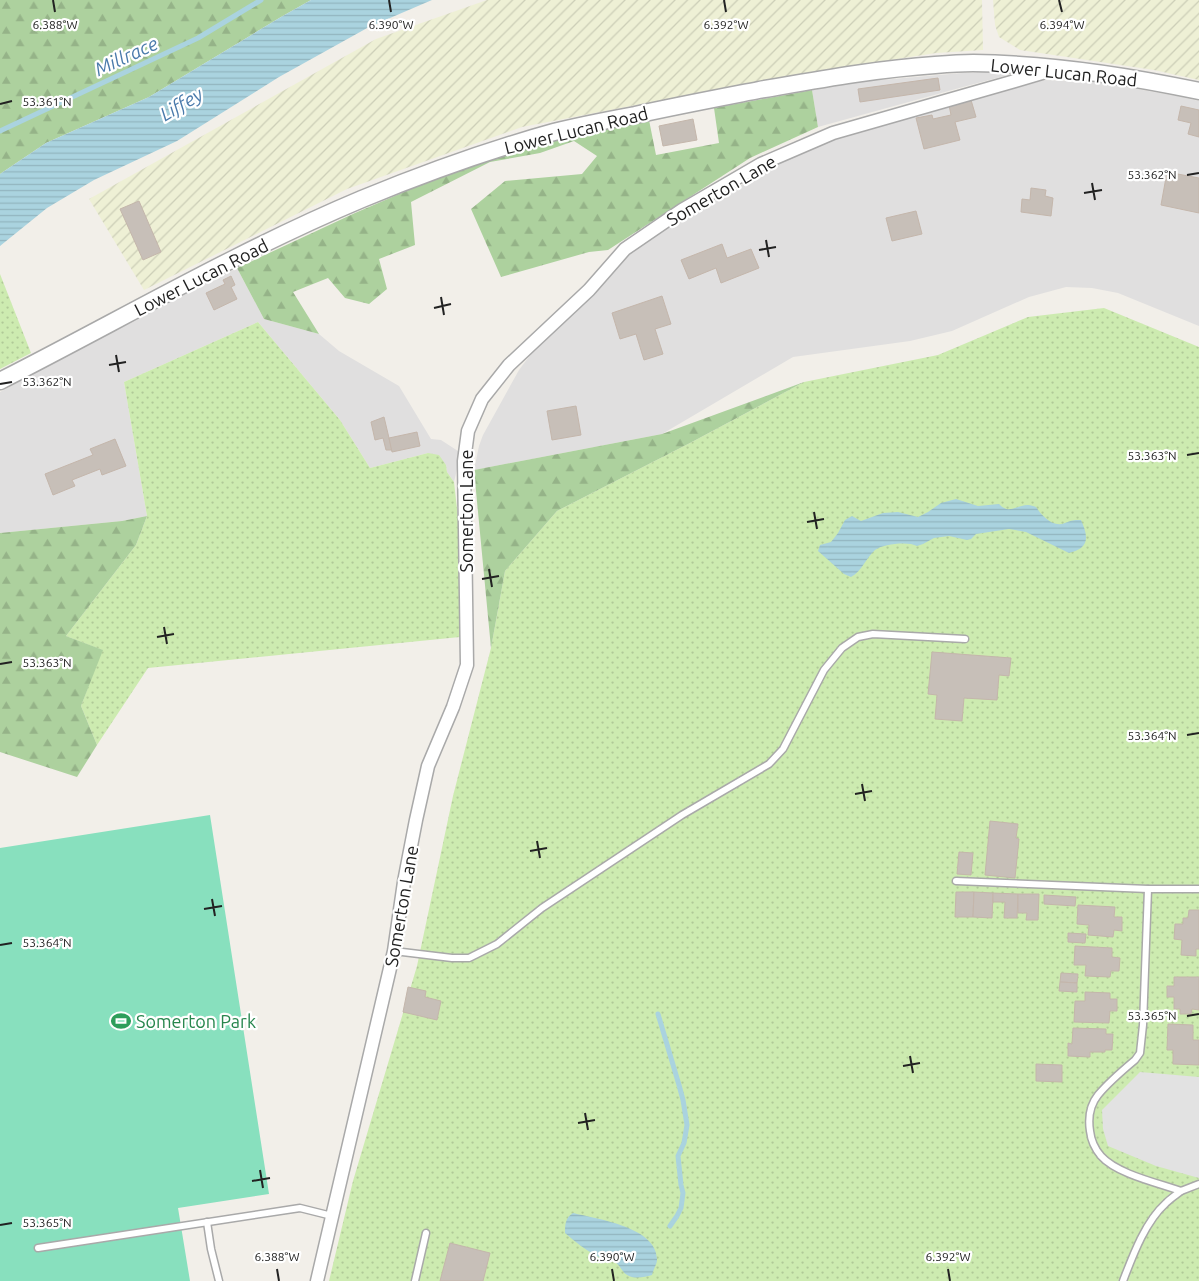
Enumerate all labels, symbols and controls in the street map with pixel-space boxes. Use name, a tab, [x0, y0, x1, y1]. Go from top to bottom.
text: 6.388°W	[33, 18, 78, 31]
text: 6.390°W	[369, 18, 414, 31]
text: 6.392°W	[704, 18, 749, 31]
text: 6.394°W	[1040, 18, 1085, 31]
water label: Millrace	[91, 32, 161, 80]
street label: Lower Lucan Road	[990, 54, 1138, 90]
water label: Liffey	[156, 82, 207, 125]
text: 53.361°N	[22, 95, 72, 108]
street label: Lower Lucan Road	[502, 102, 650, 158]
street label: Somerton Lane	[663, 151, 779, 229]
text: 53.362°N	[1127, 168, 1177, 181]
street label: Lower Lucan Road	[131, 235, 271, 319]
text: 53.362°N	[22, 375, 72, 388]
text: 53.363°N	[1127, 449, 1177, 462]
street label: Somerton Lane	[456, 450, 476, 572]
text: 53.363°N	[22, 656, 72, 669]
text: 53.364°N	[1127, 729, 1177, 742]
street label: Somerton Lane	[380, 844, 422, 968]
text: 53.364°N	[22, 936, 72, 949]
text: 53.365°N	[1127, 1009, 1177, 1022]
sports icon: Somerton Park	[110, 1010, 132, 1032]
place label: Somerton Park	[136, 1011, 256, 1031]
text: 53.365°N	[22, 1216, 72, 1229]
text: 6.388°W	[255, 1250, 300, 1263]
text: 6.390°W	[590, 1250, 635, 1263]
text: 6.392°W	[926, 1250, 971, 1263]

